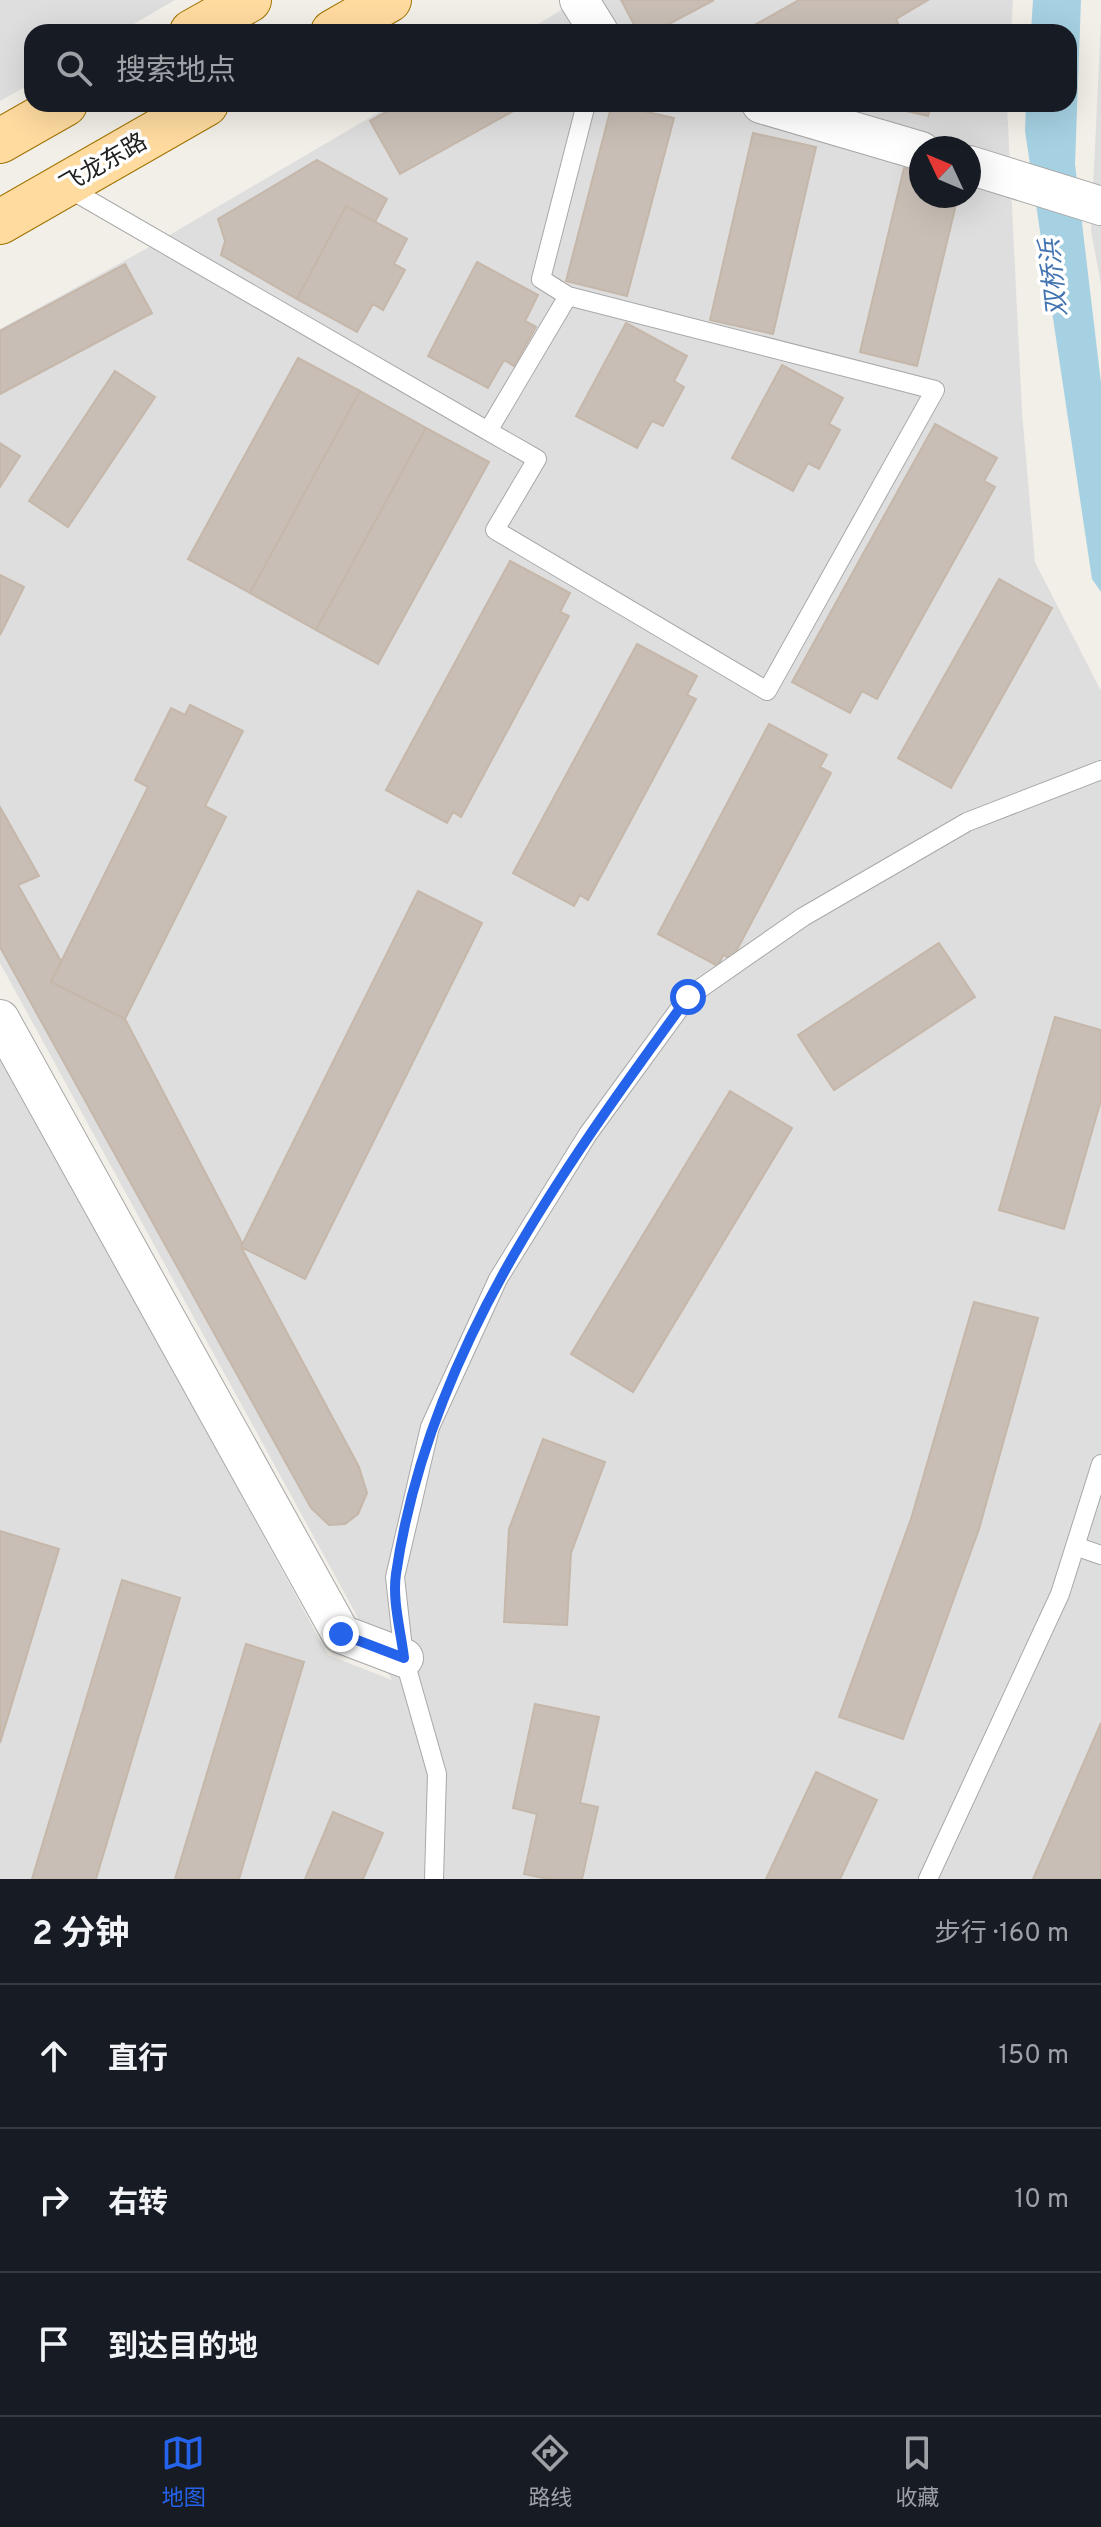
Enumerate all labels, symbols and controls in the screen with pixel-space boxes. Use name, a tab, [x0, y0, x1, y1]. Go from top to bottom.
search box	[24, 24, 1077, 112]
icon: search	[52, 46, 96, 90]
text: 搜索地点	[116, 54, 236, 91]
street label: 飞龙东路	[55, 128, 153, 202]
north arrow	[909, 136, 981, 208]
water label: 双桥浜	[1035, 235, 1076, 318]
route start	[670, 979, 706, 1015]
route end	[323, 1616, 359, 1652]
text: 2 分钟	[32, 1914, 129, 1957]
text: 步行 · 160 m	[935, 1918, 1069, 1951]
icon: ahead	[32, 2034, 76, 2078]
text: 150 m	[998, 2040, 1069, 2073]
text: 直行	[108, 2042, 168, 2079]
icon: right	[32, 2178, 76, 2222]
text: 10 m	[1014, 2184, 1069, 2217]
text: 右转	[108, 2186, 168, 2223]
icon: arrive	[32, 2322, 76, 2366]
text: 到达目的地	[108, 2330, 258, 2367]
tab: 地图	[161, 2431, 206, 2513]
tab: 路线	[528, 2431, 573, 2513]
tab: 收藏	[895, 2431, 940, 2513]

